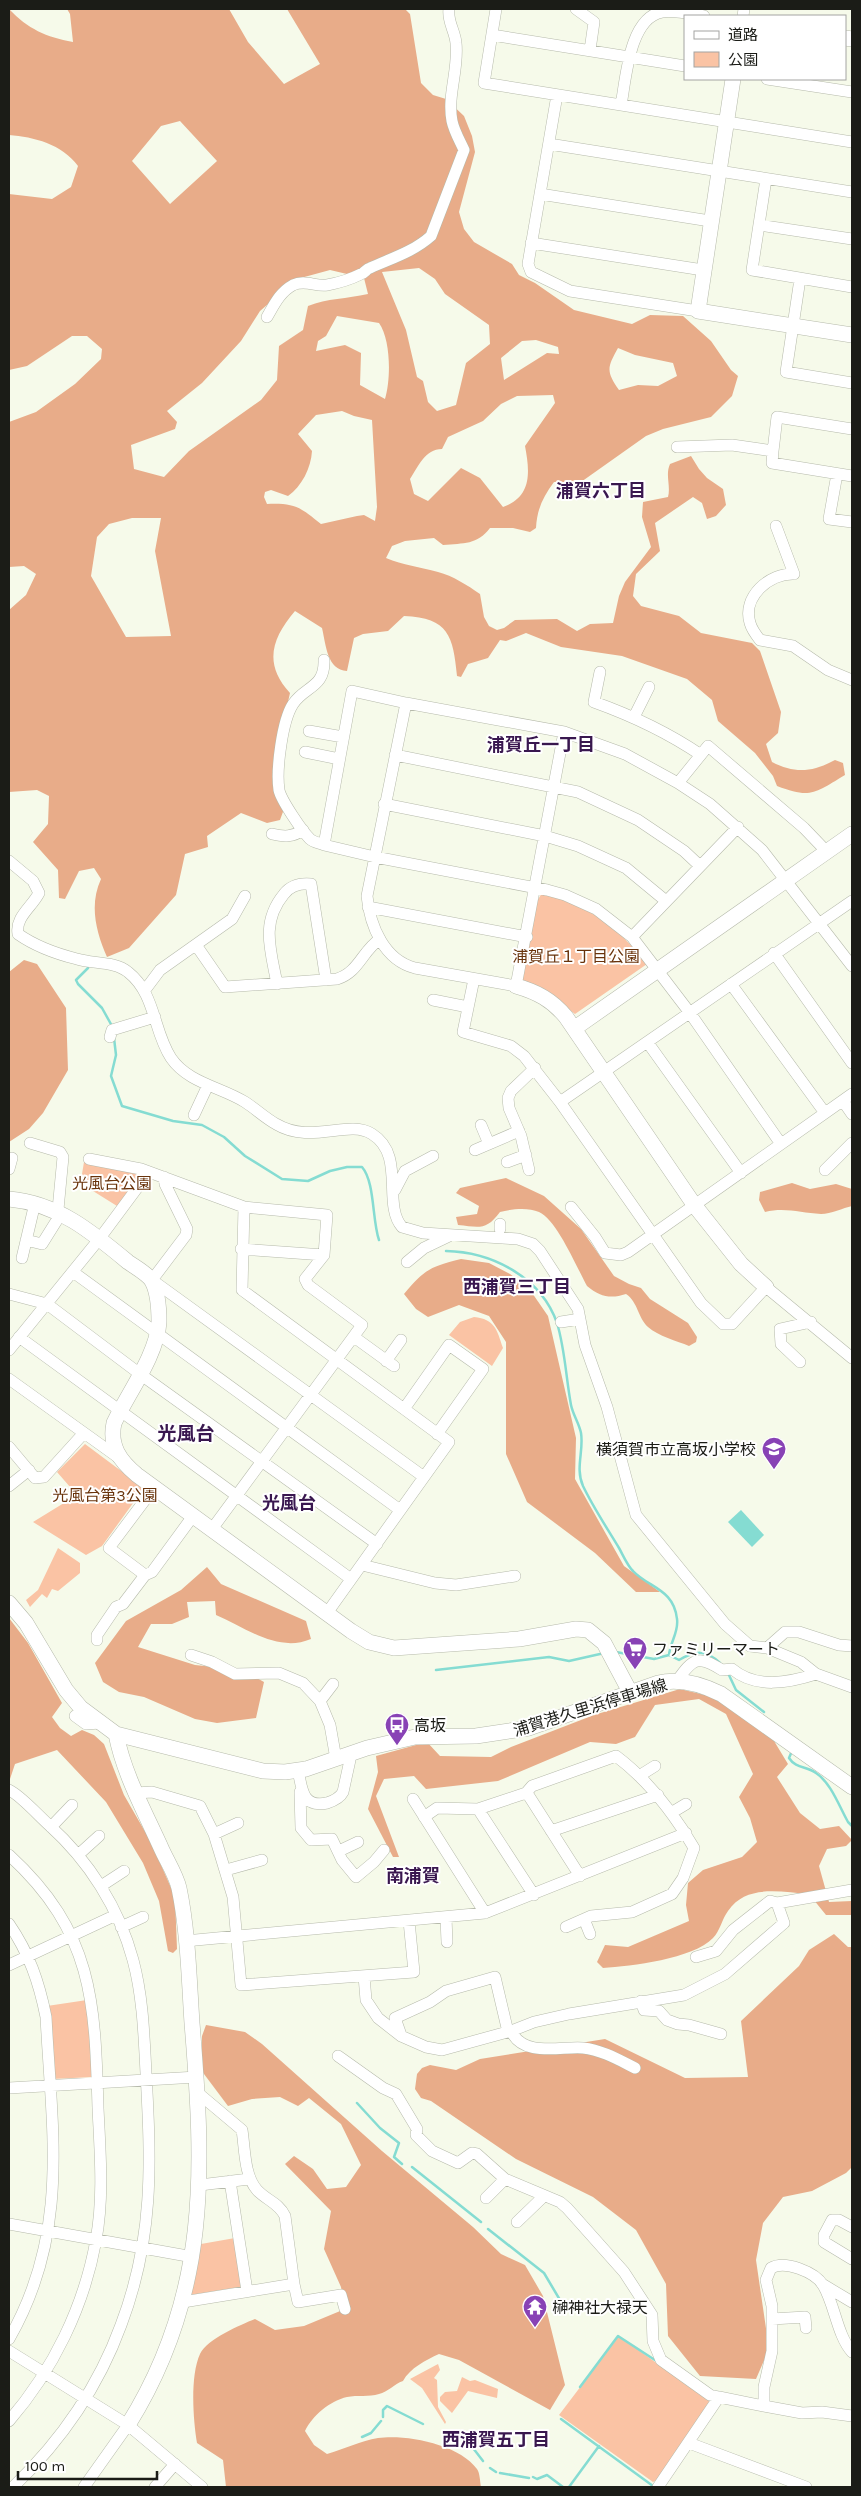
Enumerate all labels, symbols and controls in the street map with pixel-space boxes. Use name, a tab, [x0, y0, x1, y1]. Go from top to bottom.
legend	[684, 15, 846, 80]
text: 道路	[728, 26, 758, 44]
text: 公園	[728, 51, 758, 69]
district label: 浦賀六丁目	[556, 480, 646, 502]
district label: 浦賀丘一丁目	[487, 734, 595, 756]
park label: 浦賀丘１丁目公園	[512, 947, 640, 966]
park label: 光風台公園	[72, 1174, 152, 1193]
district label: 西浦賀三丁目	[463, 1276, 571, 1298]
district label: 光風台	[157, 1423, 215, 1445]
school or university icon: 横須賀市立高坂小学校	[761, 1436, 787, 1470]
place label: 横須賀市立高坂小学校	[596, 1440, 756, 1459]
park label: 光風台第3公園	[52, 1486, 158, 1505]
district label: 光風台	[262, 1492, 316, 1514]
supermarket icon: ファミリーマート	[622, 1636, 648, 1670]
place label: ファミリーマート	[652, 1640, 780, 1659]
street label: 浦賀港久里浜停車場線	[511, 1675, 669, 1740]
bus stop icon: 高坂	[384, 1712, 410, 1746]
place label: 高坂	[414, 1716, 446, 1735]
district label: 南浦賀	[386, 1865, 440, 1887]
temple icon: 榊神社大禄天	[522, 2294, 548, 2328]
place label: 榊神社大禄天	[552, 2298, 648, 2317]
district label: 西浦賀五丁目	[442, 2429, 550, 2451]
scale bar	[18, 2448, 156, 2480]
text: 100 m	[25, 2457, 65, 2475]

